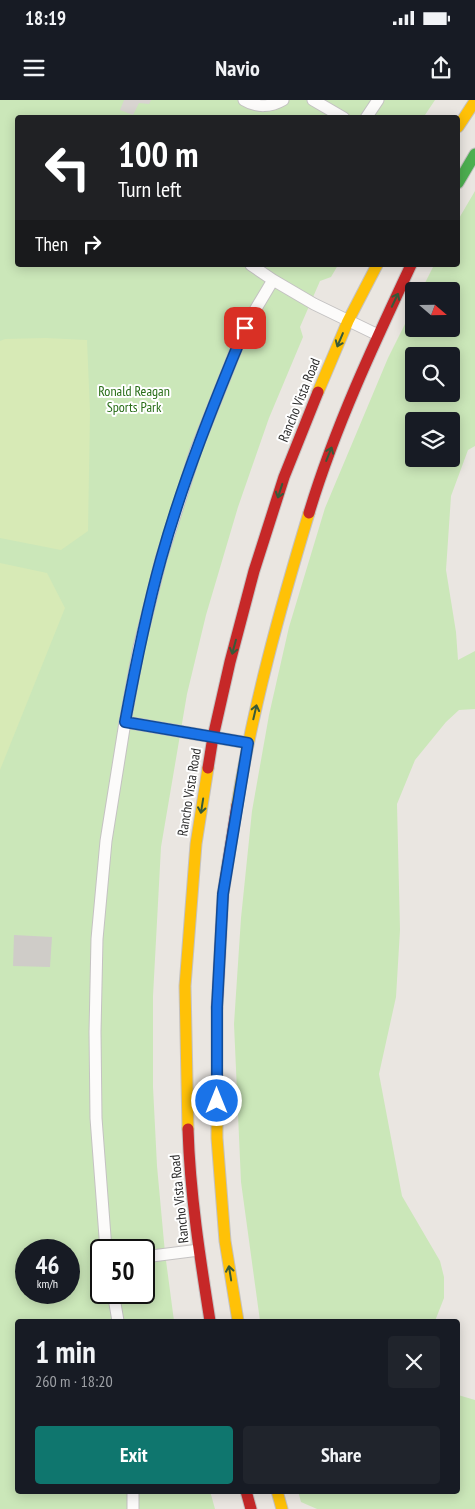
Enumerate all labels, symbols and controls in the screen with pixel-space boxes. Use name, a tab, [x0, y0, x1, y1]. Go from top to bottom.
text: 18:19	[25, 6, 66, 30]
icon: menu	[20, 54, 48, 82]
text: Navio	[215, 54, 260, 82]
icon: share	[427, 54, 455, 82]
text: 100 m	[118, 131, 199, 177]
icon: left	[35, 135, 100, 200]
text: Turn left	[118, 175, 182, 203]
icon: right	[78, 230, 106, 258]
text: Then	[35, 232, 68, 256]
north arrow	[405, 282, 460, 338]
map controls	[405, 282, 460, 467]
one-way arrow	[391, 293, 400, 308]
pin	[224, 307, 266, 349]
icon: arrive	[231, 314, 259, 342]
one-way arrow	[334, 332, 344, 347]
button: search	[405, 347, 460, 402]
street label: Rancho Vista Road	[274, 355, 324, 445]
park label: Ronald Reagan Sports Park	[98, 382, 170, 416]
button: layers	[405, 412, 460, 467]
one-way arrow	[325, 447, 334, 462]
one-way arrow	[274, 482, 284, 498]
one-way arrow	[229, 638, 238, 654]
one-way arrow	[251, 704, 260, 720]
street label: Rancho Vista Road	[173, 747, 205, 837]
one-way arrow	[197, 797, 207, 813]
position arrow	[190, 1074, 242, 1126]
street label: Rancho Vista Road	[165, 1154, 193, 1244]
speed limit sign: 50	[90, 1239, 155, 1304]
text: 46	[36, 1249, 59, 1281]
one-way arrow	[225, 1265, 235, 1281]
text: km/h	[37, 1276, 58, 1291]
text: 1 min	[35, 1332, 96, 1371]
button: close	[388, 1336, 440, 1388]
text: 260 m · 18:20	[35, 1371, 113, 1391]
button: Exit	[35, 1426, 233, 1484]
button: Share	[243, 1426, 440, 1484]

